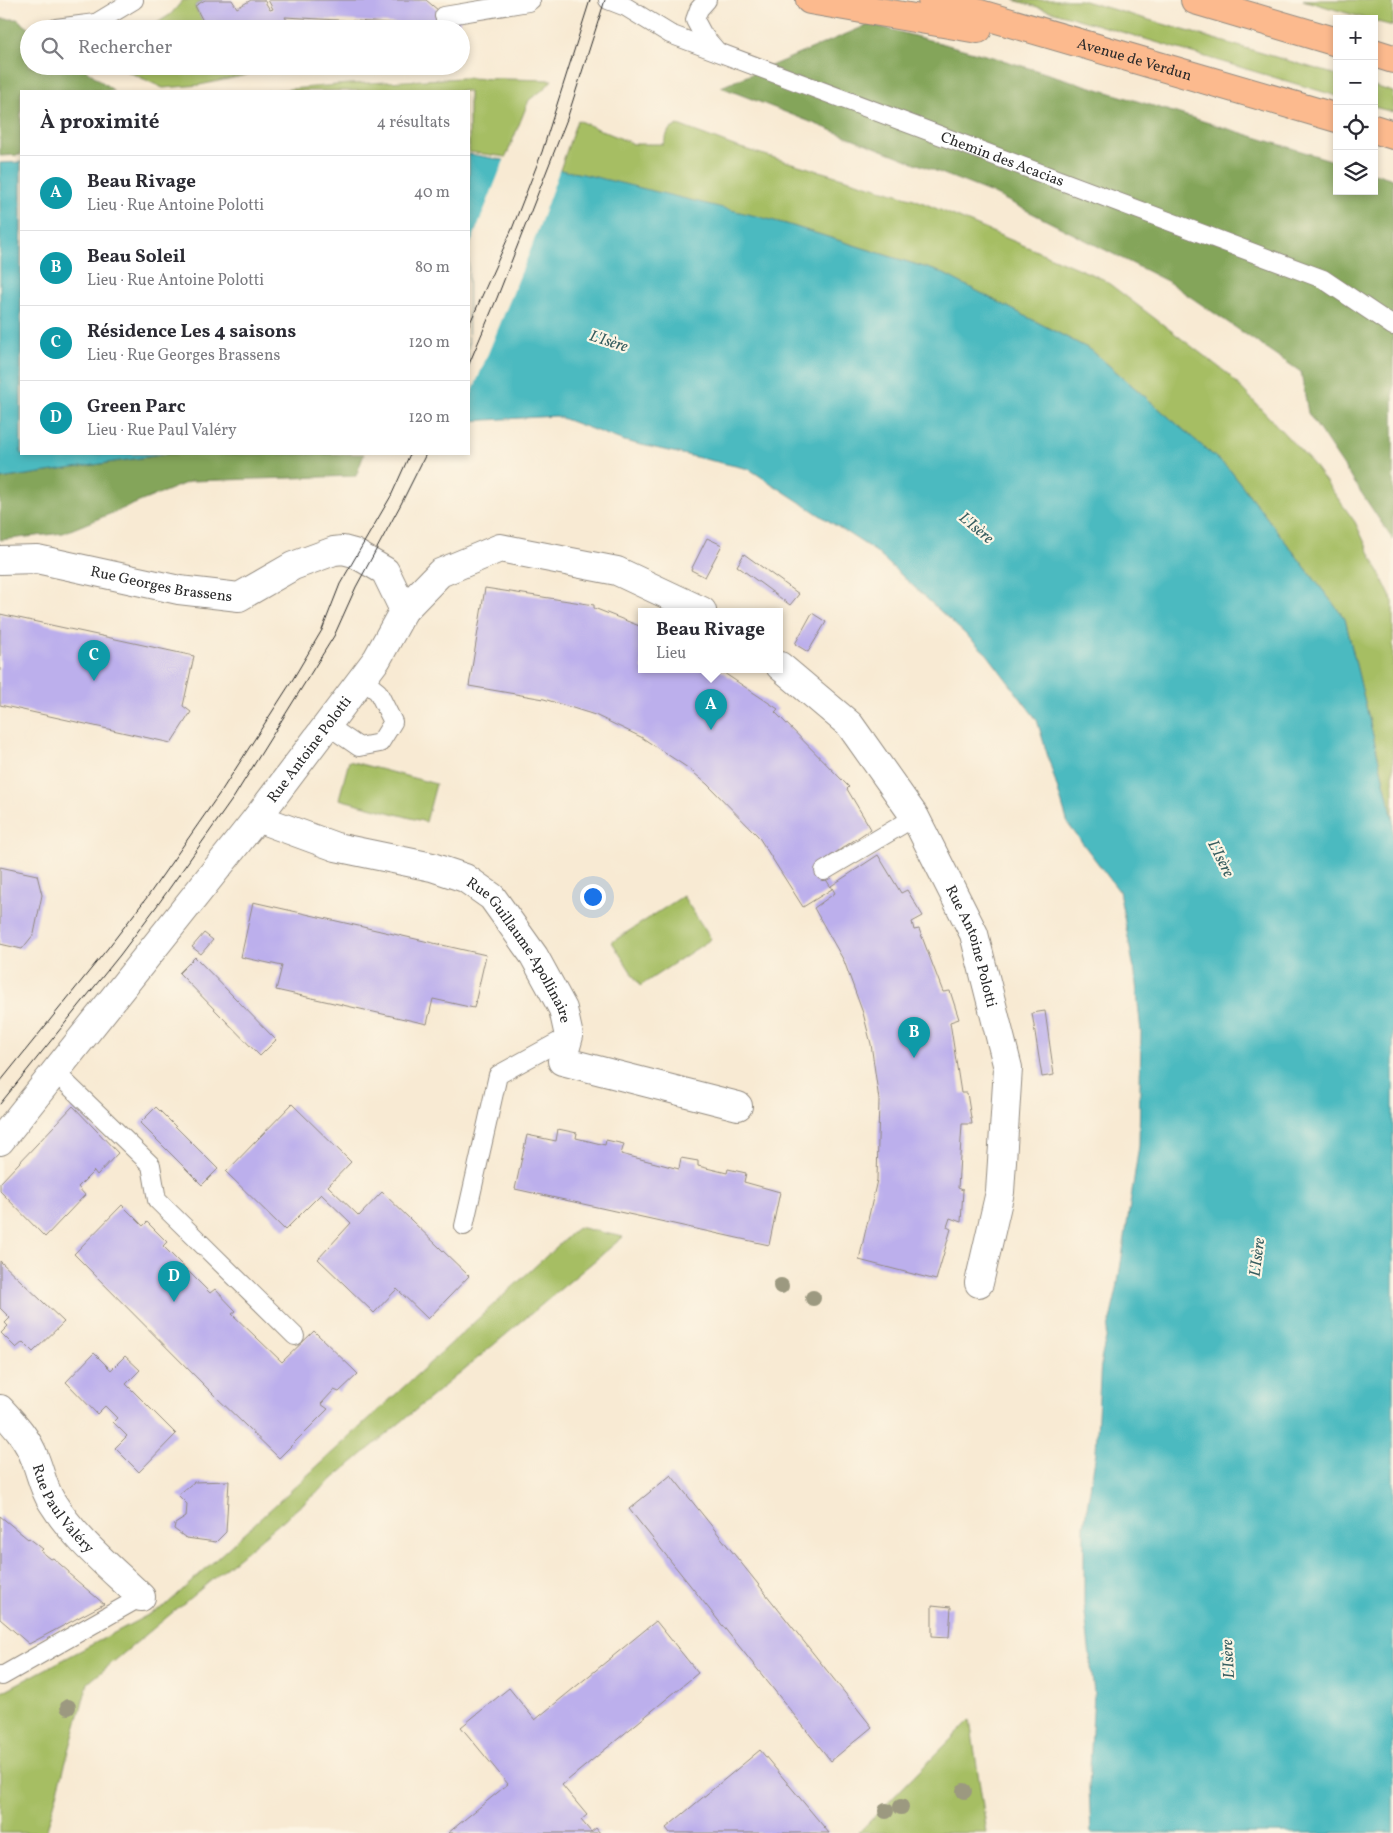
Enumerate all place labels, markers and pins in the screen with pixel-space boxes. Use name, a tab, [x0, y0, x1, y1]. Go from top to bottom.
pin: C	[78, 640, 110, 681]
pin: A	[695, 689, 727, 730]
pin: B	[898, 1017, 930, 1058]
pin: D	[158, 1261, 190, 1302]

